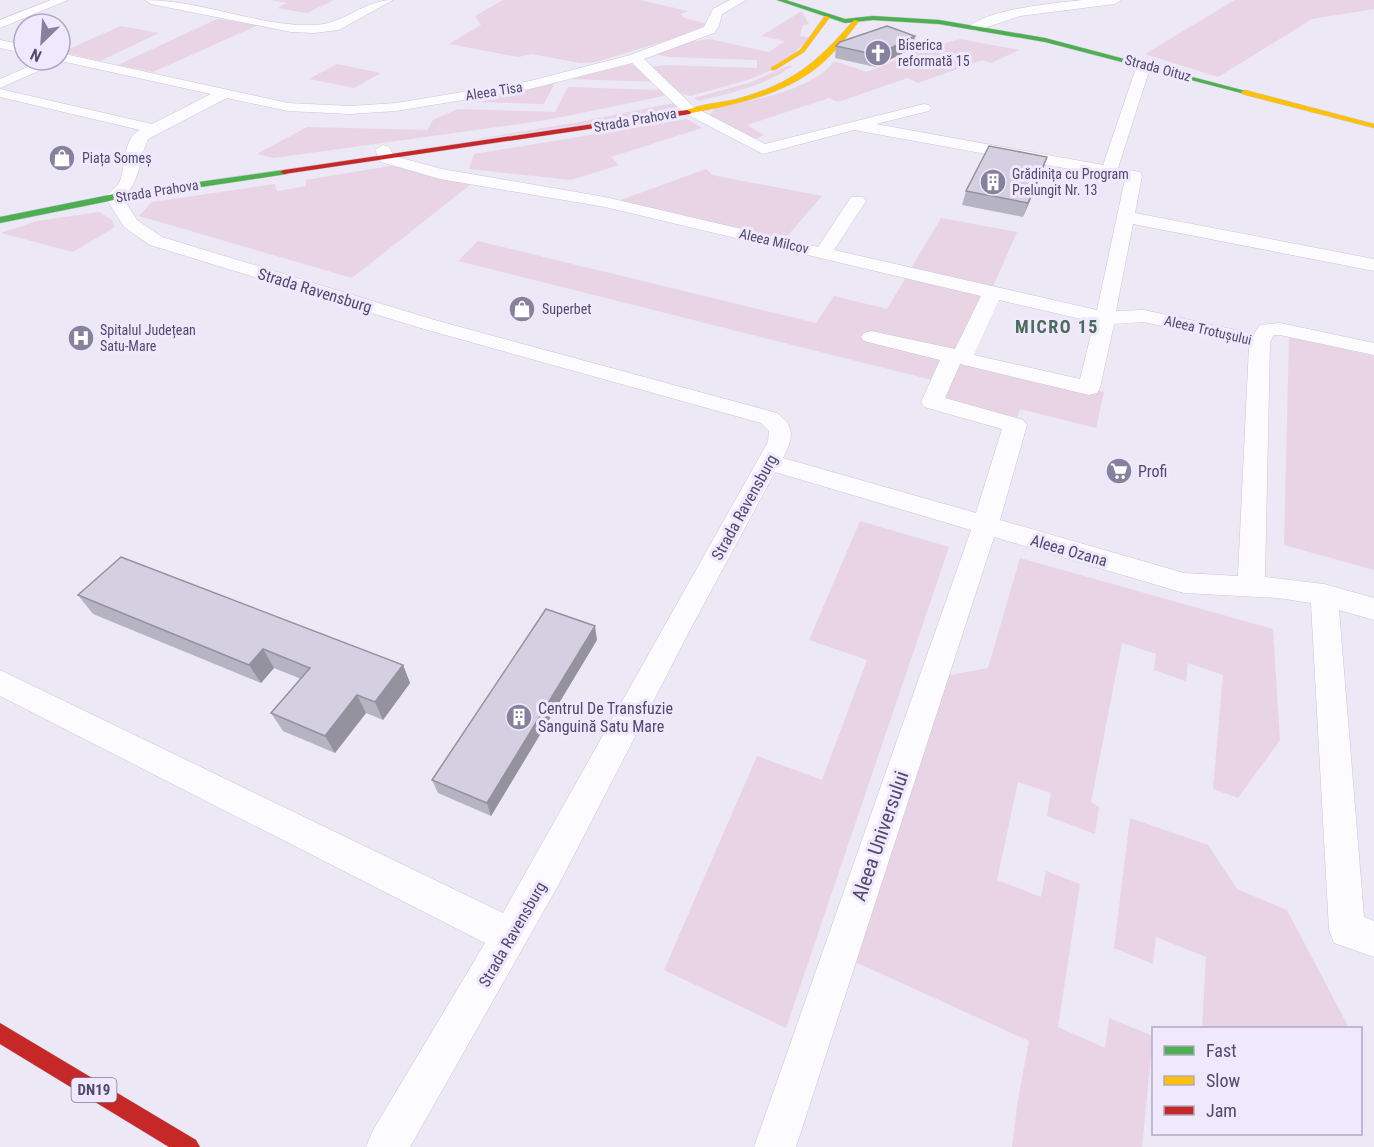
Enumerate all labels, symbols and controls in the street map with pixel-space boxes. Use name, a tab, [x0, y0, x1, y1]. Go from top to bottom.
north arrow	[12, 12, 72, 72]
place label: Biserica reformată 15	[898, 37, 970, 69]
church icon: Biserica reformată 15	[863, 38, 893, 68]
text: N	[27, 44, 44, 66]
street label: Strada Oituz	[1123, 52, 1193, 84]
street label: Aleea Tisa	[464, 79, 524, 103]
street label: Strada Prahova	[592, 105, 678, 135]
shop icon: Piața Someș	[47, 143, 77, 173]
place label: Piața Someș	[82, 150, 152, 167]
place label: Grădinița cu Program Prelungit Nr. 13	[1012, 166, 1129, 198]
building icon: Grădinița cu Program Prelungit Nr. 13	[978, 167, 1008, 197]
street label: Strada Prahova	[114, 177, 200, 205]
street label: Aleea Milcov	[738, 225, 810, 257]
street label: Strada Ravensburg	[256, 264, 374, 317]
shop icon: Superbet	[507, 294, 537, 324]
place label: Superbet	[542, 301, 591, 317]
street label: Aleea Trotușului	[1162, 312, 1253, 349]
district label: MICRO 15	[1015, 316, 1099, 337]
place label: Spitalul Județean Satu-Mare	[100, 322, 196, 354]
hospital icon: Spitalul Județean Satu-Mare	[66, 323, 96, 353]
street label: Strada Ravensburg	[707, 451, 781, 563]
supermarket icon: Profi	[1104, 456, 1134, 486]
place label: Profi	[1138, 462, 1167, 481]
street label: Aleea Ozana	[1028, 530, 1109, 570]
place label: Centrul De Transfuzie Sanguină Satu Mare	[538, 699, 673, 736]
building icon: Centrul De Transfuzie Sanguină Satu Mare	[504, 702, 534, 732]
street label: Aleea Universului	[846, 768, 914, 904]
street label: Strada Ravensburg	[475, 878, 550, 990]
legend	[1152, 1027, 1362, 1135]
text: Fast	[1206, 1040, 1237, 1061]
text: Slow	[1206, 1070, 1241, 1091]
road number: DN19	[72, 1078, 116, 1102]
text: Jam	[1206, 1100, 1237, 1121]

